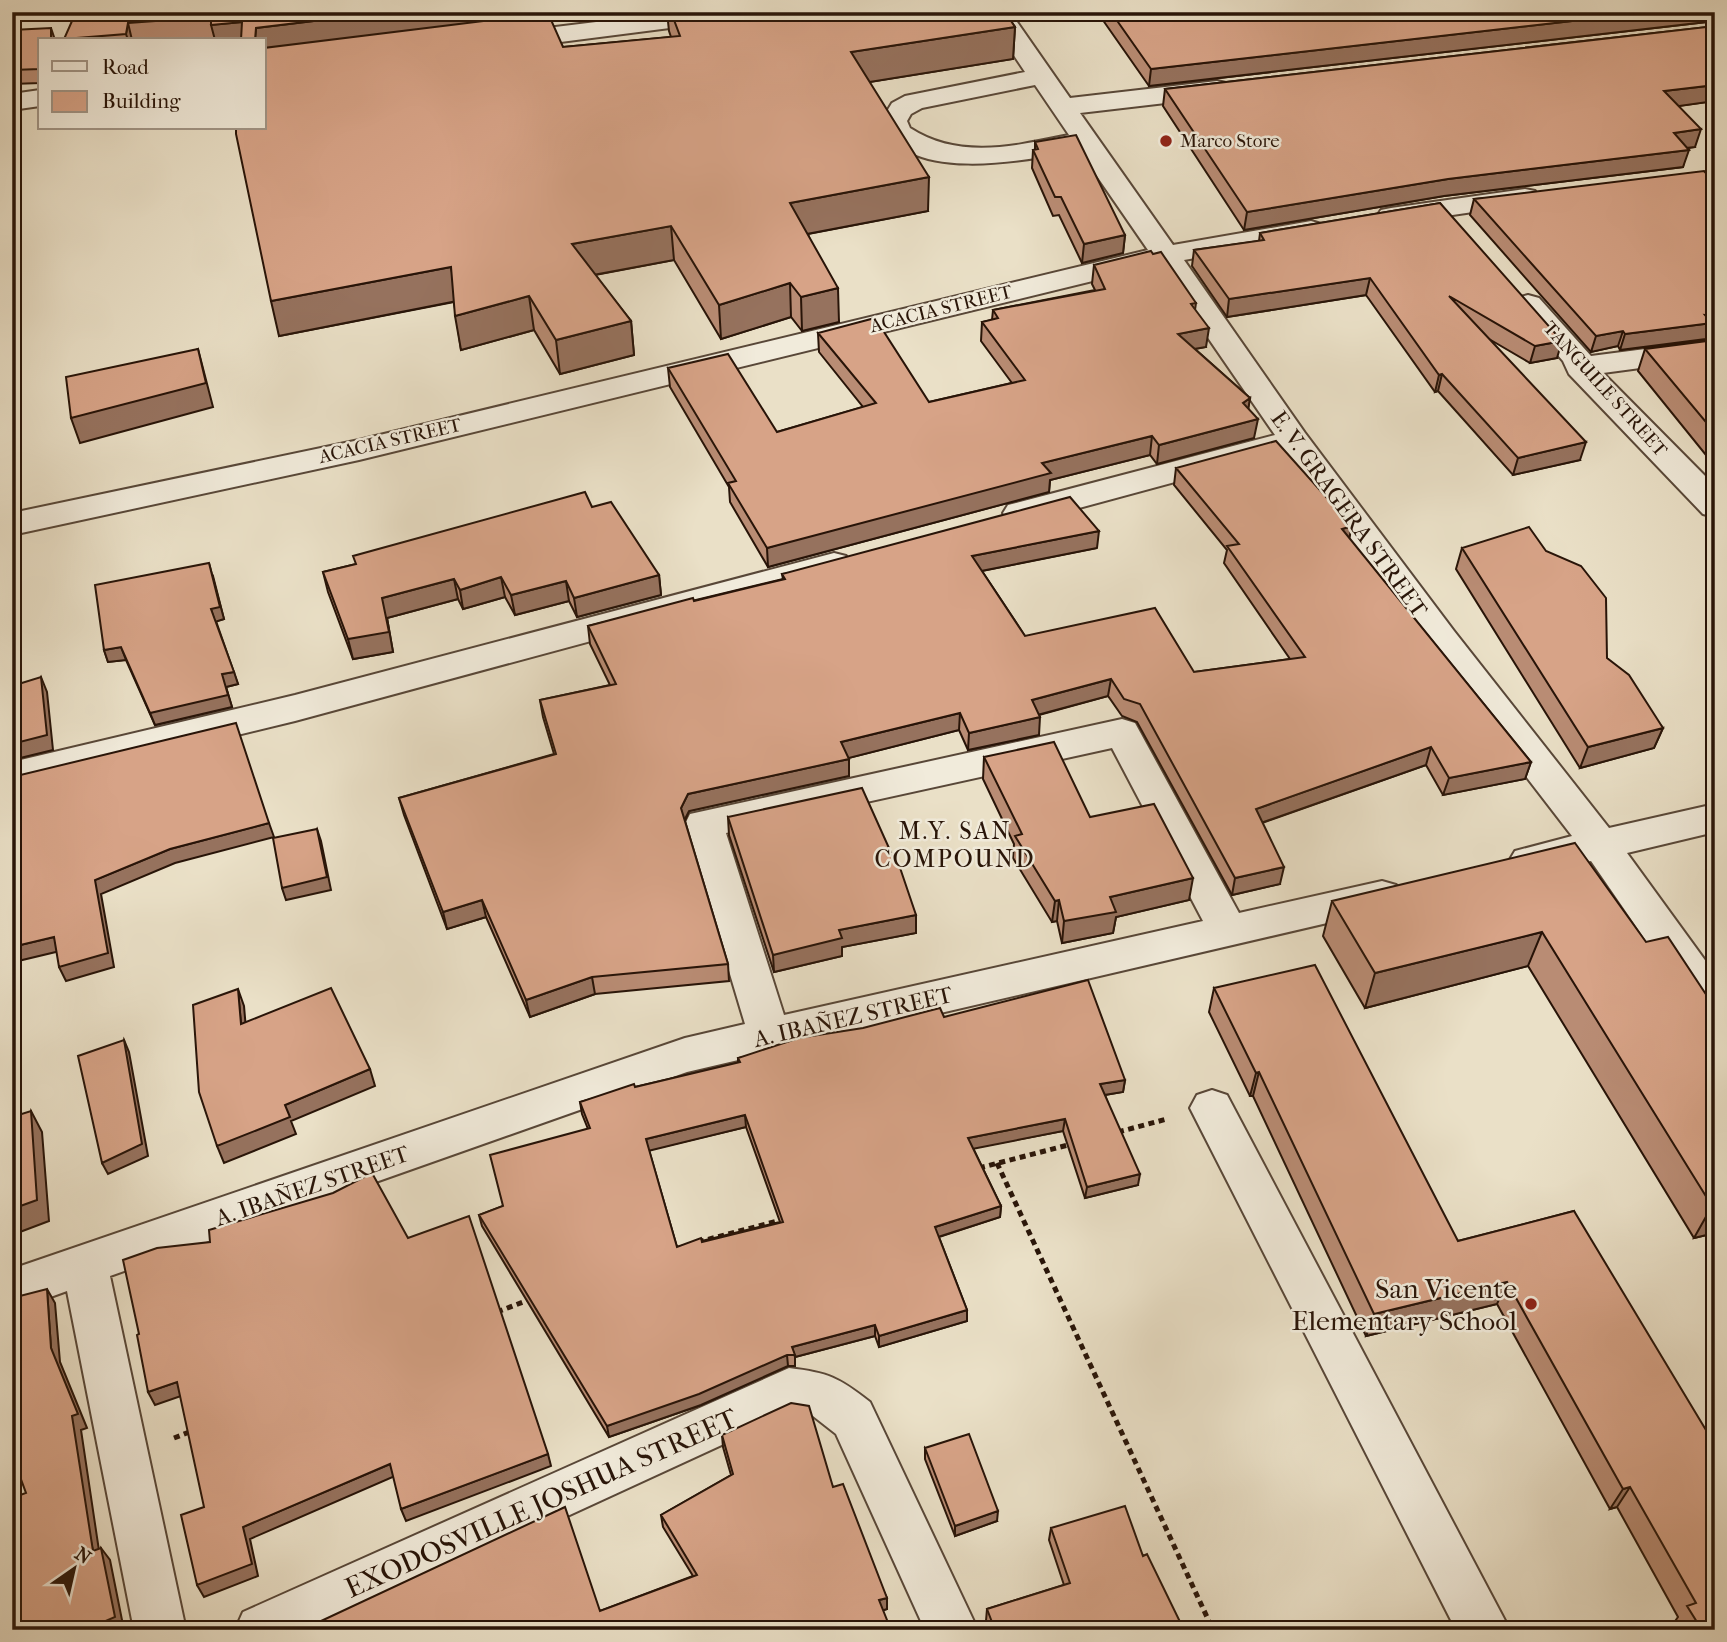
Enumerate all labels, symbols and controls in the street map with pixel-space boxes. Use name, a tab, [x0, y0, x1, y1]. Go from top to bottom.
legend	[38, 38, 266, 130]
text: Road	[102, 55, 149, 79]
text: Building	[102, 89, 181, 113]
place label: Marco Store	[1180, 130, 1280, 152]
marker: Marco Store	[1158, 133, 1174, 149]
street label: ACACIA STREET	[867, 281, 1014, 338]
street label: TANGUILE STREET	[1539, 317, 1672, 461]
street label: E. V. GRAGERA STREET	[1265, 406, 1433, 623]
street label: ACACIA STREET	[316, 414, 464, 468]
district label: M.Y. SAN COMPOUND	[874, 817, 1036, 873]
street label: A. IBAÑEZ STREET	[750, 981, 955, 1053]
street label: A. IBAÑEZ STREET	[211, 1140, 413, 1232]
place label: San Vicente Elementary School	[1291, 1272, 1517, 1337]
marker: San Vicente Elementary School	[1523, 1296, 1539, 1312]
street label: EXODOSVILLE JOSHUA STREET	[340, 1401, 743, 1605]
north arrow	[38, 1534, 108, 1604]
text: N	[71, 1543, 96, 1569]

